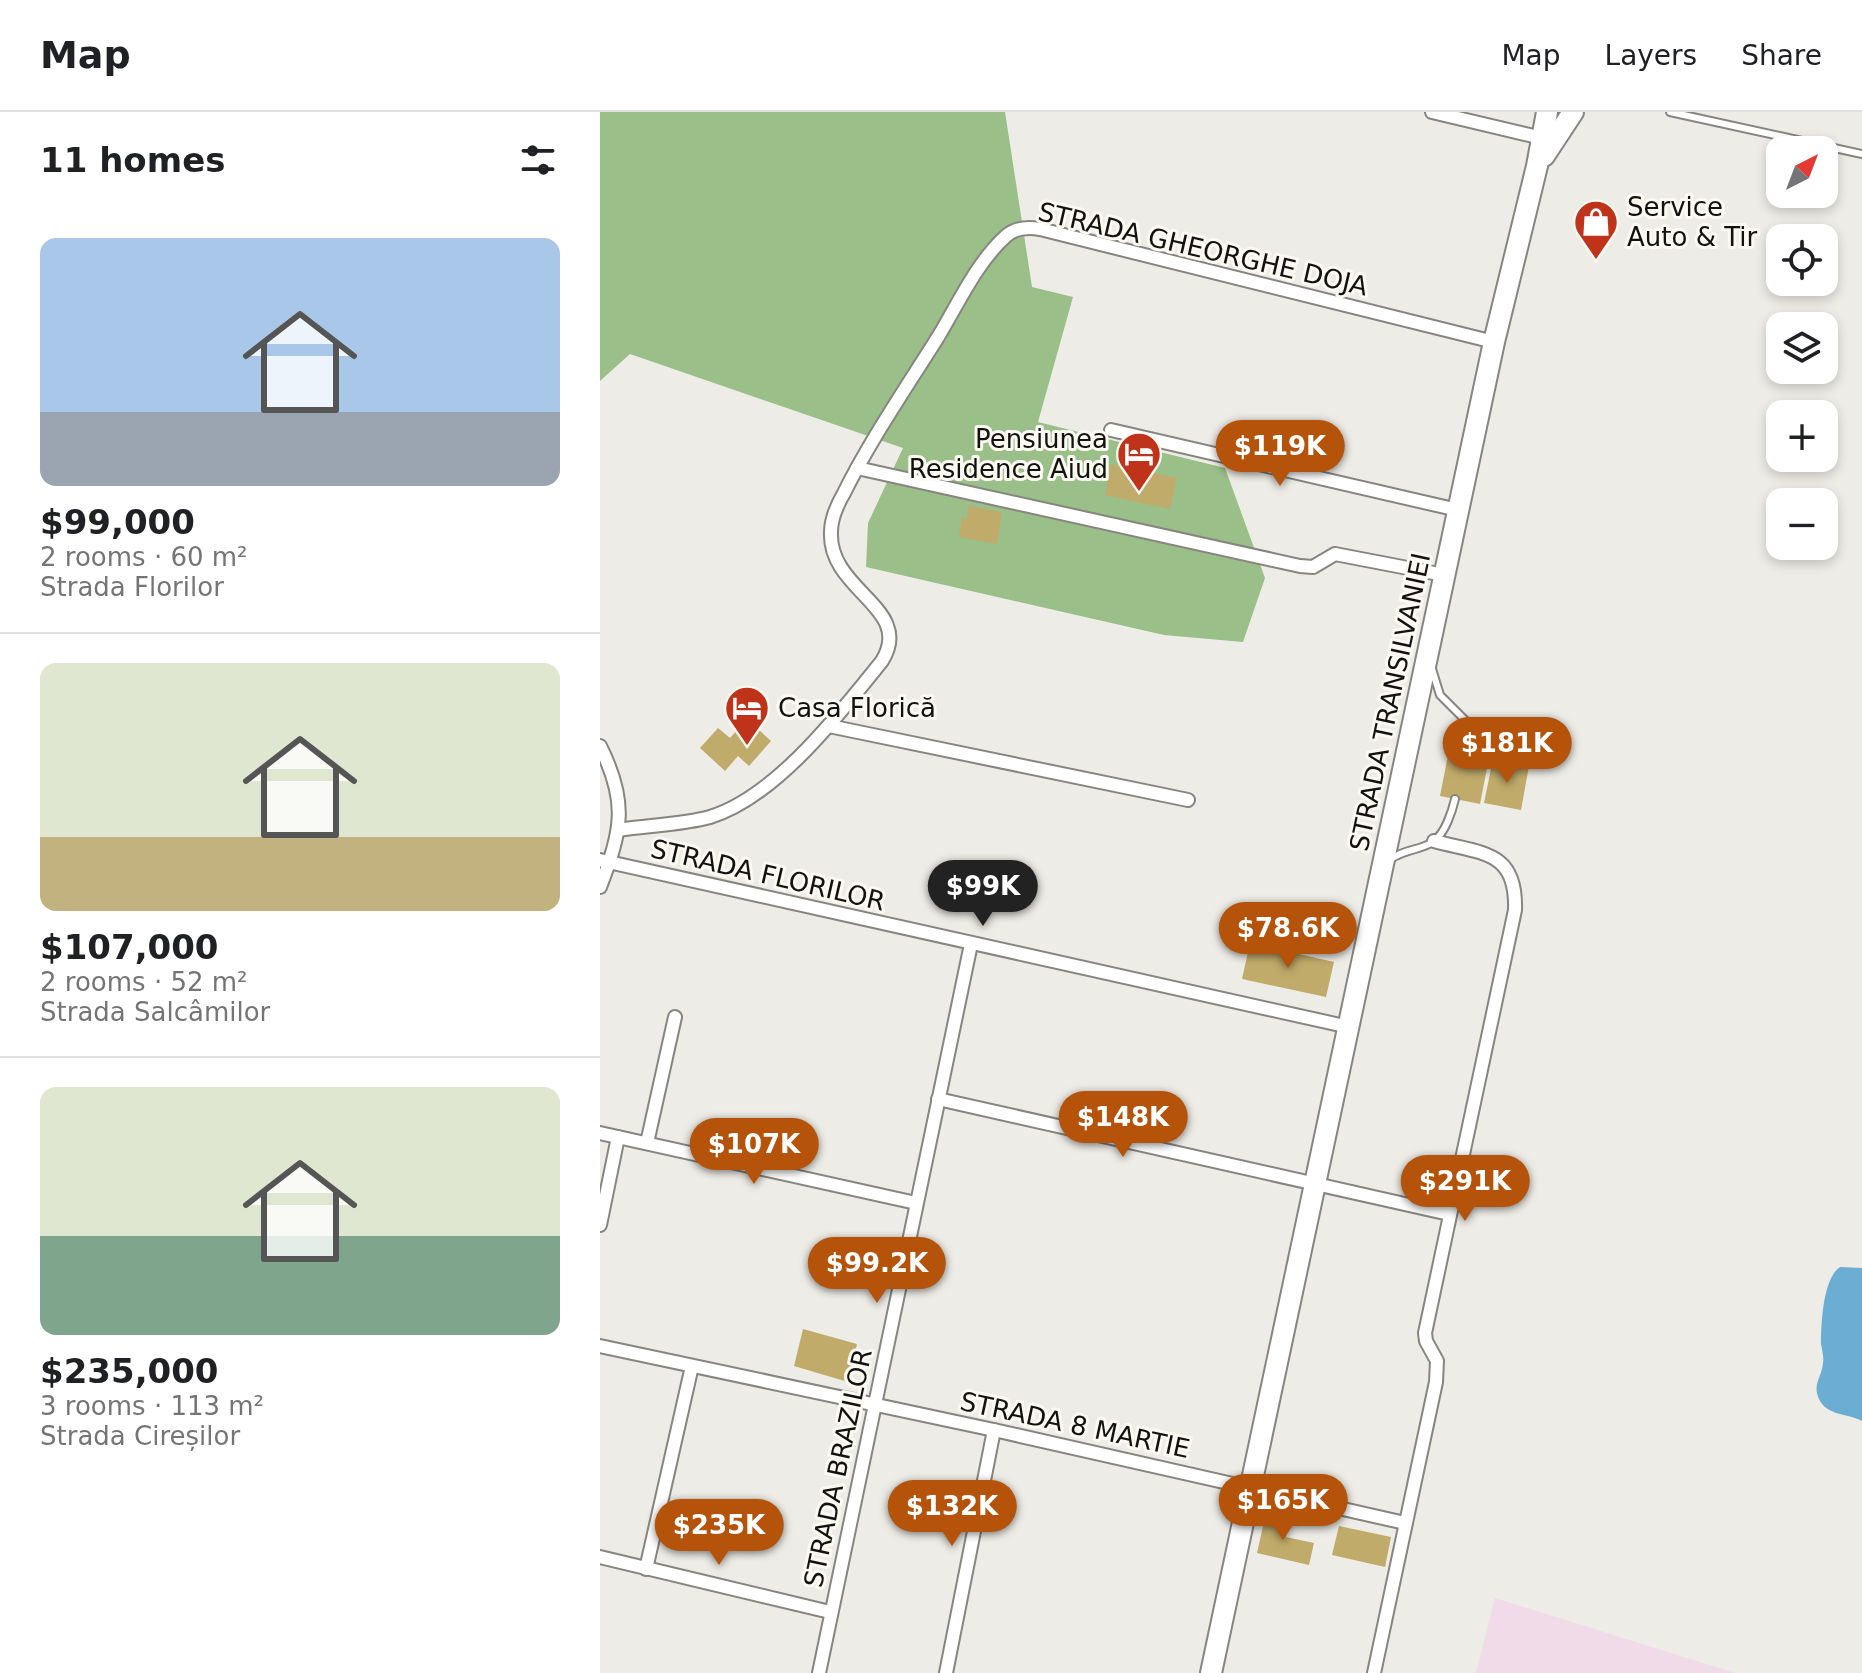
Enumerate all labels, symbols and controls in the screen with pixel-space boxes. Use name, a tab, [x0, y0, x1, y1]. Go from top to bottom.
text: Map	[40, 33, 131, 77]
text: Map	[1501, 39, 1561, 72]
text: Layers	[1605, 39, 1697, 72]
text: Share	[1741, 39, 1822, 72]
north arrow	[1766, 136, 1838, 208]
map controls	[1766, 136, 1838, 560]
icon: filters	[516, 138, 560, 182]
text: 11 homes	[40, 140, 225, 180]
place label: Service Auto & Tir	[1627, 192, 1757, 252]
street label: STRADA GHEORGHE DOJA	[1035, 196, 1371, 302]
shop icon: Service Auto & Tir	[1572, 198, 1620, 261]
button: locate	[1766, 224, 1838, 296]
icon: home	[228, 290, 372, 434]
button: layers	[1766, 312, 1838, 384]
button: +	[1766, 400, 1838, 472]
pin: $119K	[1224, 420, 1336, 488]
place label: Pensiunea Residence Aiud	[909, 424, 1108, 484]
hotel icon: Pensiunea Residence Aiud	[1115, 430, 1163, 493]
text: $119K	[1234, 431, 1326, 461]
button: −	[1766, 488, 1838, 560]
text: $99,000	[40, 502, 195, 542]
text: 2 rooms · 60 m²	[40, 542, 248, 572]
street label: STRADA TRANSILVANIEI	[1344, 550, 1436, 854]
text: Strada Florilor	[40, 572, 224, 602]
hotel icon: Casa Florică	[723, 684, 771, 747]
place label: Casa Florică	[778, 693, 936, 723]
icon: home	[228, 715, 372, 859]
pin: $181K	[1451, 717, 1563, 785]
text: $181K	[1461, 728, 1553, 758]
street label: STRADA FLORILOR	[648, 833, 888, 917]
pin: $99K	[936, 860, 1030, 928]
text: $99K	[946, 871, 1020, 901]
pin: $78.6K	[1223, 902, 1353, 970]
text: $78.6K	[1237, 913, 1339, 943]
text: $107,000	[40, 927, 219, 967]
text: 2 rooms · 52 m²	[40, 967, 248, 997]
text: Strada Salcâmilor	[40, 997, 270, 1027]
pin: $148K	[1067, 1091, 1179, 1159]
text: $148K	[1077, 1102, 1169, 1132]
pin: $107K	[698, 1118, 810, 1186]
text: $107K	[708, 1129, 800, 1159]
icon: home	[228, 1139, 372, 1283]
pin: $291K	[1409, 1155, 1521, 1223]
text: $291K	[1419, 1166, 1511, 1196]
pin: $99.2K	[812, 1237, 942, 1305]
text: $99.2K	[826, 1248, 928, 1278]
street label: STRADA BRAZILOR	[798, 1346, 878, 1590]
text: $235,000	[40, 1351, 219, 1391]
street label: STRADA 8 MARTIE	[957, 1386, 1193, 1464]
text: 3 rooms · 113 m²	[40, 1391, 264, 1421]
text: Strada Cireșilor	[40, 1421, 240, 1451]
pin: $165K	[1227, 1474, 1339, 1542]
pin: $132K	[896, 1480, 1008, 1548]
text: $165K	[1237, 1485, 1329, 1515]
text: $132K	[906, 1491, 998, 1521]
pin: $235K	[663, 1499, 775, 1567]
text: $235K	[673, 1510, 765, 1540]

